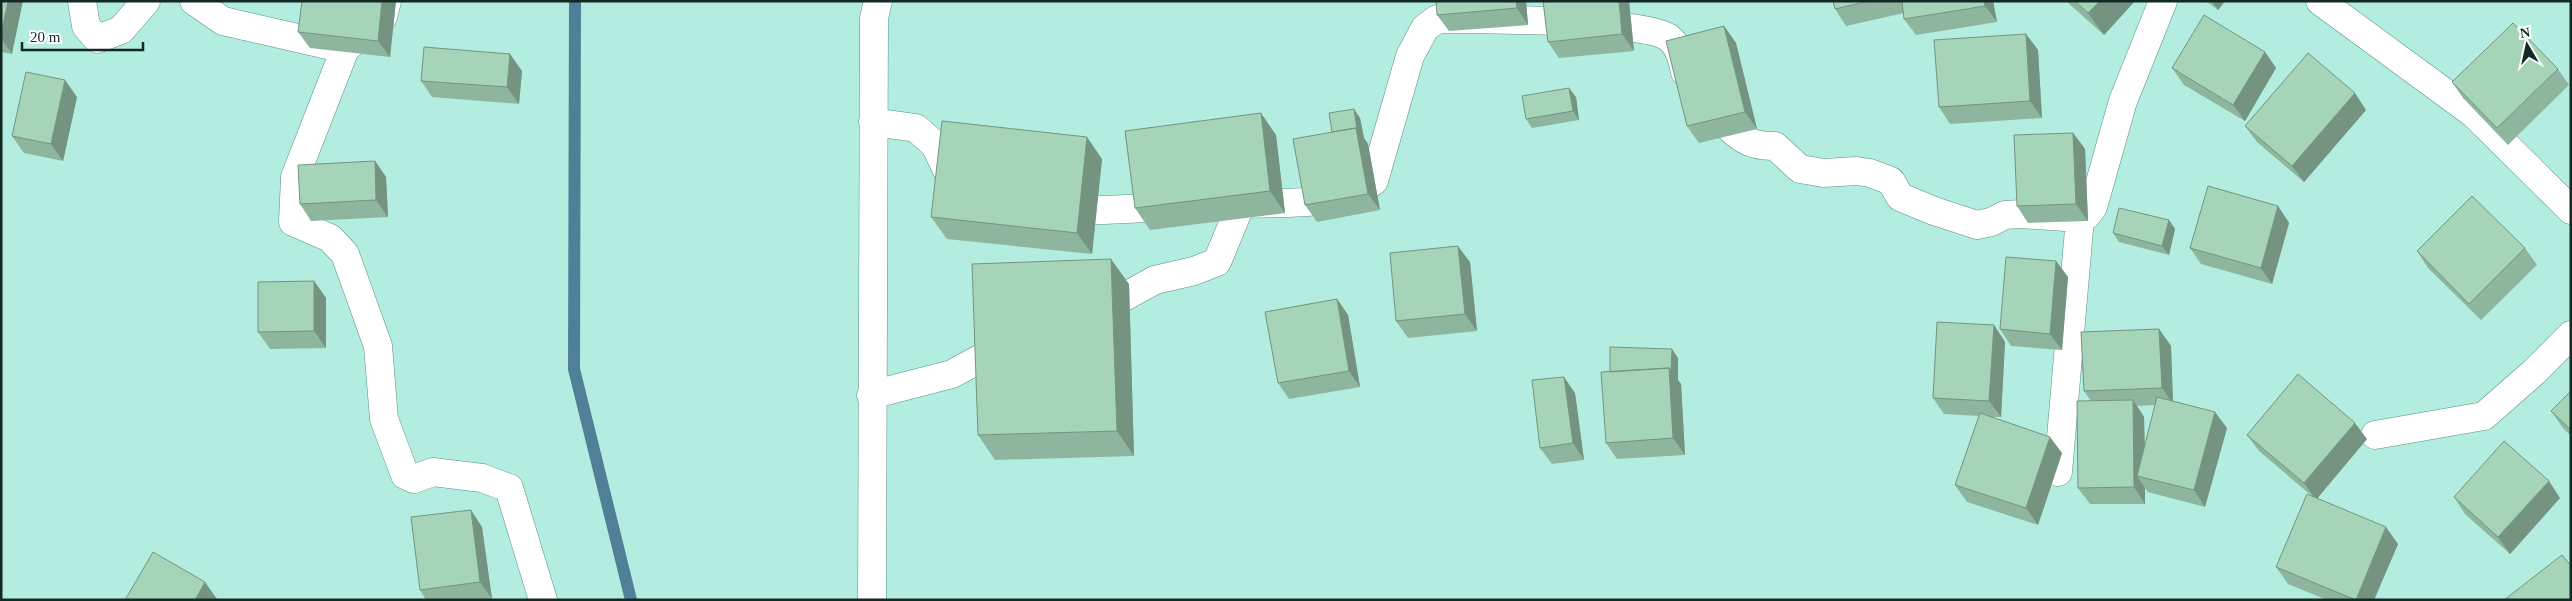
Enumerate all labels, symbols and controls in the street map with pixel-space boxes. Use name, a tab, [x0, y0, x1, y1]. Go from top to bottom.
scale bar	[22, 20, 144, 52]
north arrow	[2502, 20, 2552, 70]
text: N	[2519, 24, 2531, 41]
text: 20 m	[30, 29, 61, 45]

